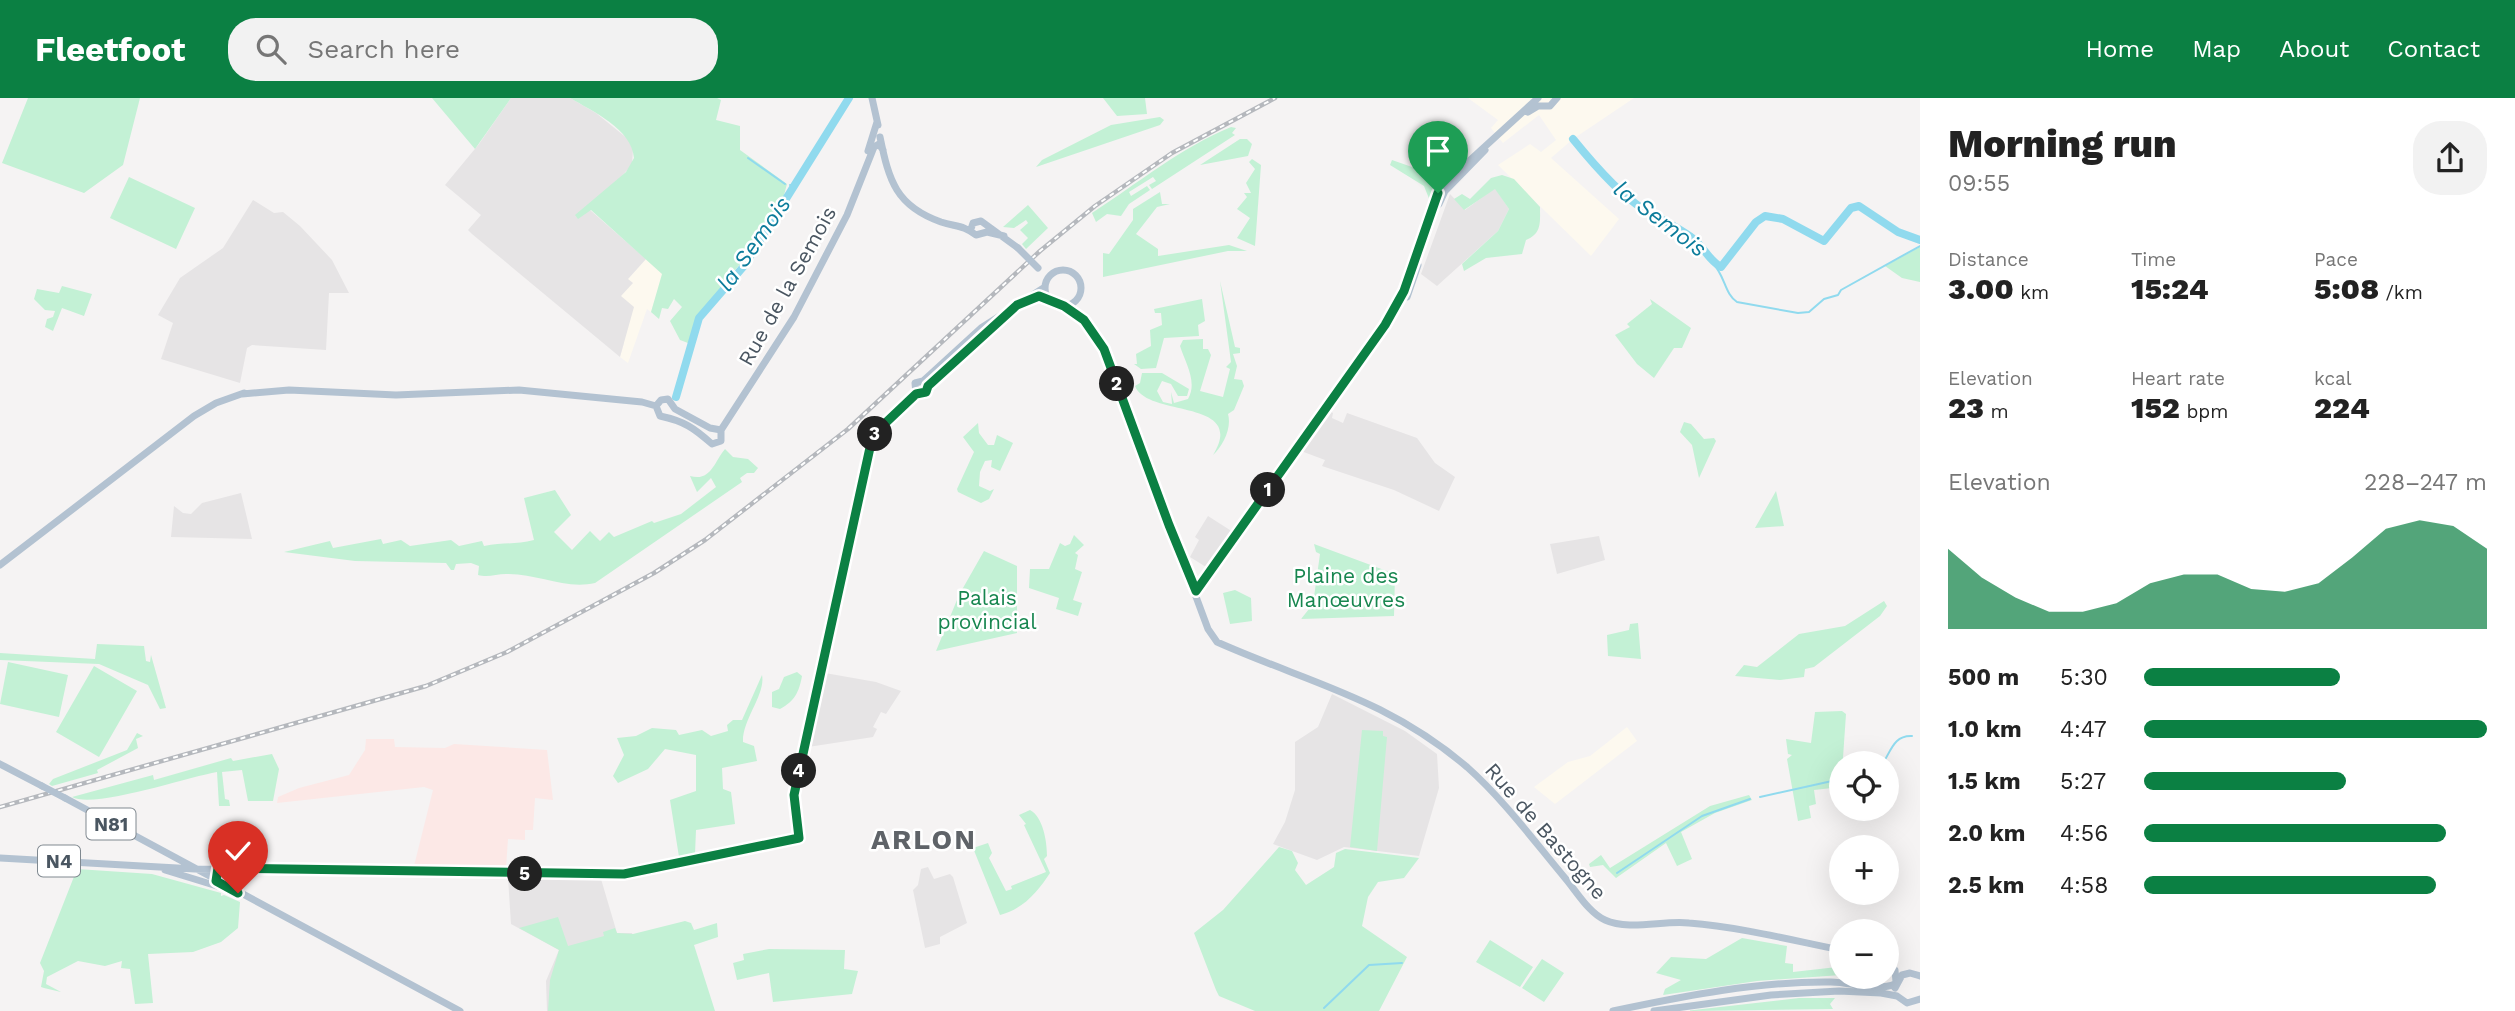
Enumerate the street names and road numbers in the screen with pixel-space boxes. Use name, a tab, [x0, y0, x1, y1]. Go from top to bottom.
street label: Rue de la Semois	[733, 202, 841, 370]
street label: Rue de Bastogne	[1480, 758, 1612, 904]
road number: N81	[86, 808, 136, 839]
road number: N4	[38, 846, 80, 876]

